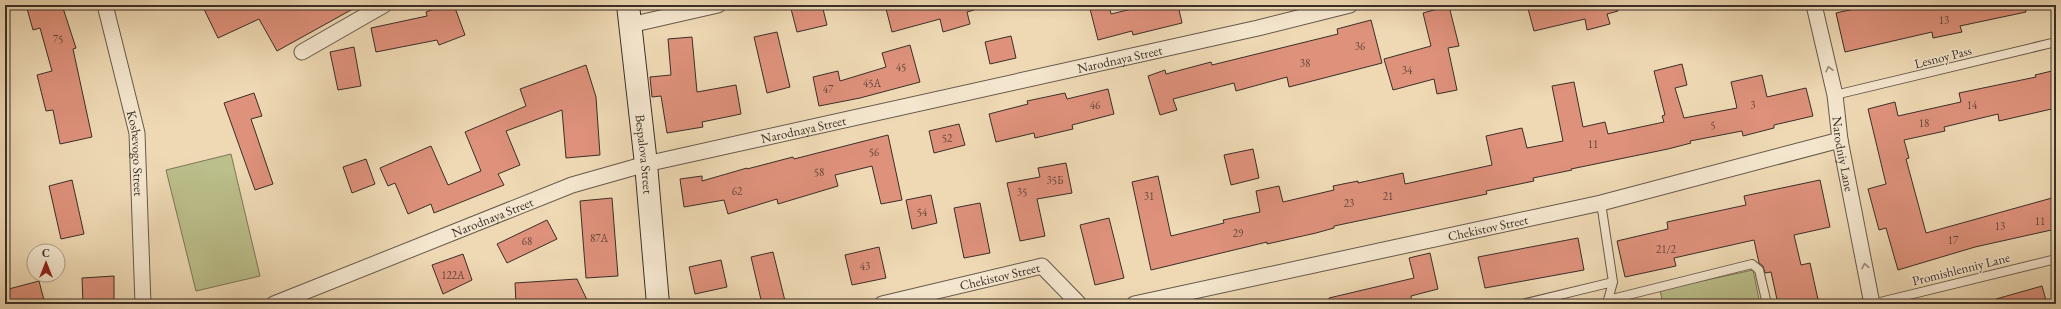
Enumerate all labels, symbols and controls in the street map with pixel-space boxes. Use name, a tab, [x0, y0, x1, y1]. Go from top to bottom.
house number: 13	[1939, 13, 1949, 27]
house number: 75	[53, 32, 63, 46]
house number: 36	[1355, 39, 1366, 53]
street label: Narodnaya Street	[1075, 41, 1164, 76]
street label: Lesnoy Pass	[1913, 42, 1973, 72]
house number: 38	[1300, 56, 1310, 70]
house number: 45	[896, 60, 906, 74]
house number: 34	[1402, 63, 1413, 77]
one-way arrow	[1825, 66, 1833, 72]
house number: 45А	[863, 76, 881, 90]
house number: 47	[823, 82, 834, 96]
house number: 46	[1090, 98, 1101, 112]
house number: 3	[1750, 98, 1756, 112]
house number: 14	[1967, 98, 1978, 112]
street label: Koshevogo Street	[123, 108, 148, 197]
street label: Narodnaya Street	[759, 111, 848, 147]
street label: Bespalova Street	[632, 113, 657, 195]
street label: Narodniy Lane	[1829, 116, 1858, 193]
house number: 18	[1919, 116, 1929, 130]
house number: 5	[1710, 118, 1716, 132]
house number: 52	[942, 131, 953, 145]
house number: 11	[1588, 137, 1598, 151]
house number: 56	[869, 145, 880, 159]
house number: 58	[814, 165, 824, 179]
house number: 35Б	[1046, 173, 1064, 187]
house number: 62	[732, 184, 743, 198]
house number: 35	[1017, 185, 1027, 199]
house number: 31	[1144, 189, 1154, 203]
house number: 21	[1383, 189, 1393, 203]
street label: Narodnaya Street	[449, 193, 536, 241]
house number: 23	[1344, 196, 1354, 210]
house number: 54	[917, 205, 928, 219]
street label: Chekistov Street	[1446, 211, 1530, 244]
house number: 11	[2035, 214, 2045, 228]
house number: 13	[1995, 219, 2005, 233]
house number: 29	[1233, 226, 1244, 240]
house number: 87А	[590, 231, 608, 245]
house number: 17	[1948, 233, 1959, 247]
house number: 68	[522, 234, 532, 248]
house number: 21/2	[1656, 242, 1677, 256]
north arrow	[26, 243, 66, 283]
text: С	[42, 246, 50, 260]
street label: Promishlenniy Lane	[1910, 249, 2012, 289]
street label: Chekistov Street	[958, 258, 1041, 294]
house number: 43	[860, 259, 870, 273]
one-way arrow	[1861, 263, 1870, 269]
house number: 122А	[441, 268, 465, 282]

